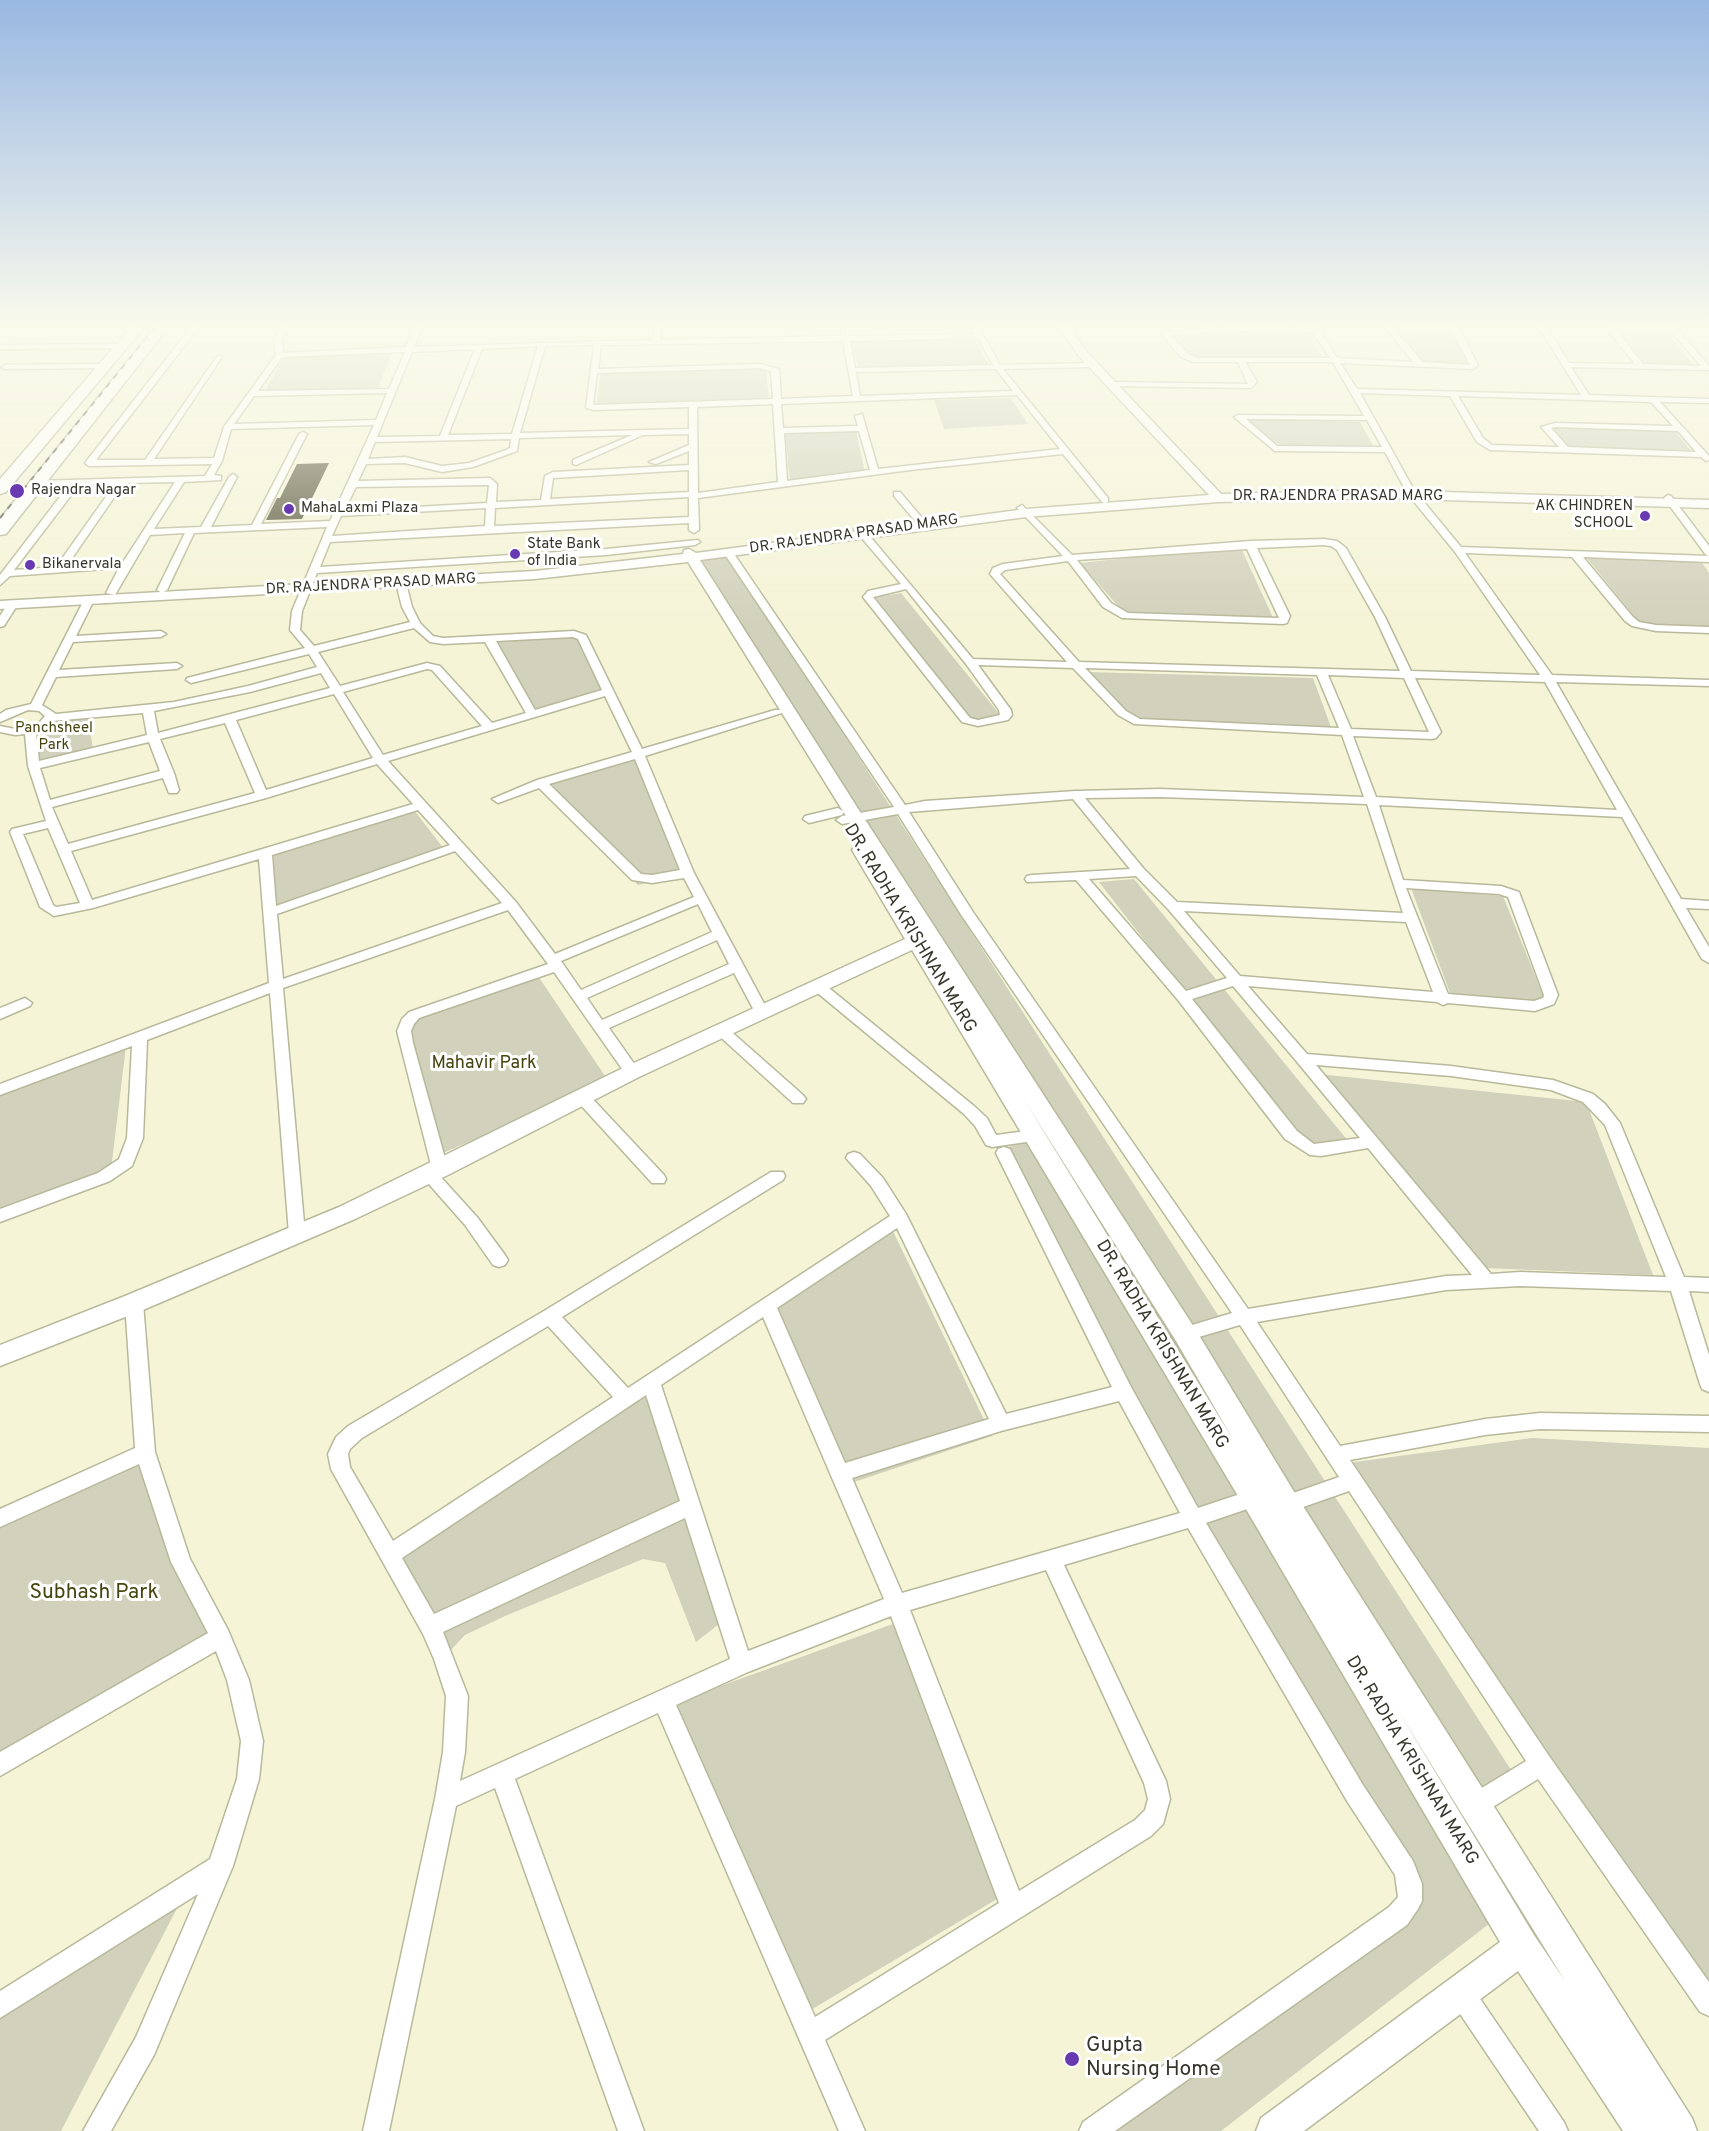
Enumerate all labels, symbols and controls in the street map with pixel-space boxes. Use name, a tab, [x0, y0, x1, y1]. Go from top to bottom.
marker: Rajendra Nagar	[8, 482, 26, 500]
place label: Rajendra Nagar	[31, 482, 136, 500]
street label: DR. RAJENDRA PRASAD MARG	[1233, 488, 1443, 506]
place label: AK CHINDREN SCHOOL	[1535, 498, 1633, 533]
place label: MahaLaxmi Plaza	[301, 500, 418, 518]
marker: MahaLaxmi Plaza	[282, 502, 296, 516]
marker: AK CHINDREN SCHOOL	[1638, 509, 1652, 523]
street label: DR. RAJENDRA PRASAD MARG	[748, 511, 960, 559]
place label: State Bank of India	[527, 536, 601, 571]
marker: State Bank of India	[508, 547, 522, 561]
place label: Bikanervala	[42, 556, 121, 574]
marker: Bikanervala	[23, 558, 37, 572]
street label: DR. RAJENDRA PRASAD MARG	[265, 570, 477, 600]
park label: Panchsheel Park	[15, 720, 93, 755]
street label: DR. RADHA KRISHNAN MARG	[838, 821, 980, 1037]
park label: Mahavir Park	[431, 1053, 537, 1075]
street label: DR. RADHA KRISHNAN MARG	[1090, 1237, 1232, 1453]
park label: Subhash Park	[29, 1581, 159, 1607]
street label: DR. RADHA KRISHNAN MARG	[1340, 1653, 1482, 1869]
place label: Gupta Nursing Home	[1086, 2034, 1221, 2084]
marker: Gupta Nursing Home	[1063, 2050, 1081, 2068]

